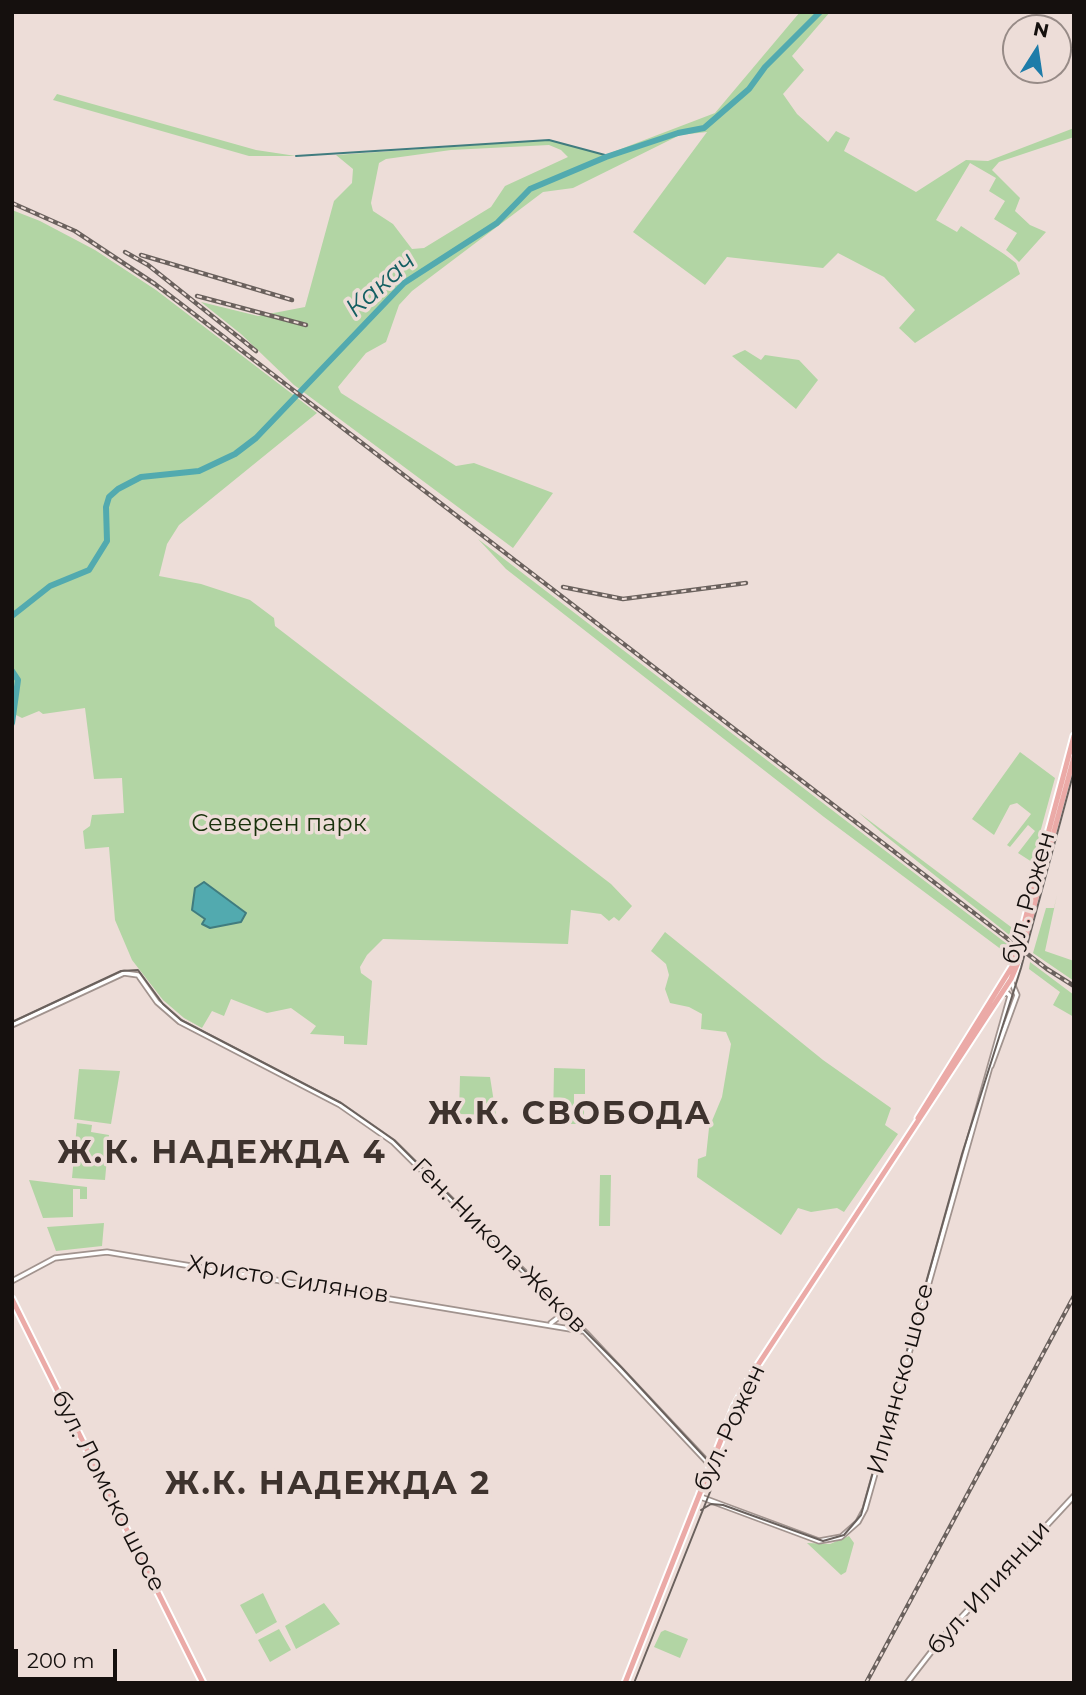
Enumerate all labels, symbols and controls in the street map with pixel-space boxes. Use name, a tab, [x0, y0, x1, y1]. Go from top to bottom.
north arrow	[1002, 14, 1072, 84]
text: N	[1031, 17, 1051, 43]
water label: Какач	[340, 245, 422, 325]
park label: Северен парк	[191, 810, 367, 838]
street label: бул. Рожен	[996, 828, 1062, 968]
district label: Ж.К. СВОБОДА	[429, 1096, 711, 1134]
district label: Ж.К. НАДЕЖДА 4	[59, 1135, 385, 1173]
street label: Ген. Никола Жеков	[406, 1153, 592, 1339]
street label: Христо Силянов	[185, 1250, 391, 1310]
street label: Илиянско шосе	[862, 1280, 940, 1478]
street label: бул. Рожен	[688, 1360, 772, 1496]
street label: бул. Ломско шосе	[45, 1385, 171, 1597]
district label: Ж.К. НАДЕЖДА 2	[167, 1466, 489, 1504]
street label: бул. Илиянци	[921, 1515, 1057, 1661]
scale bar	[18, 1636, 121, 1680]
text: 200 m	[27, 1648, 94, 1673]

